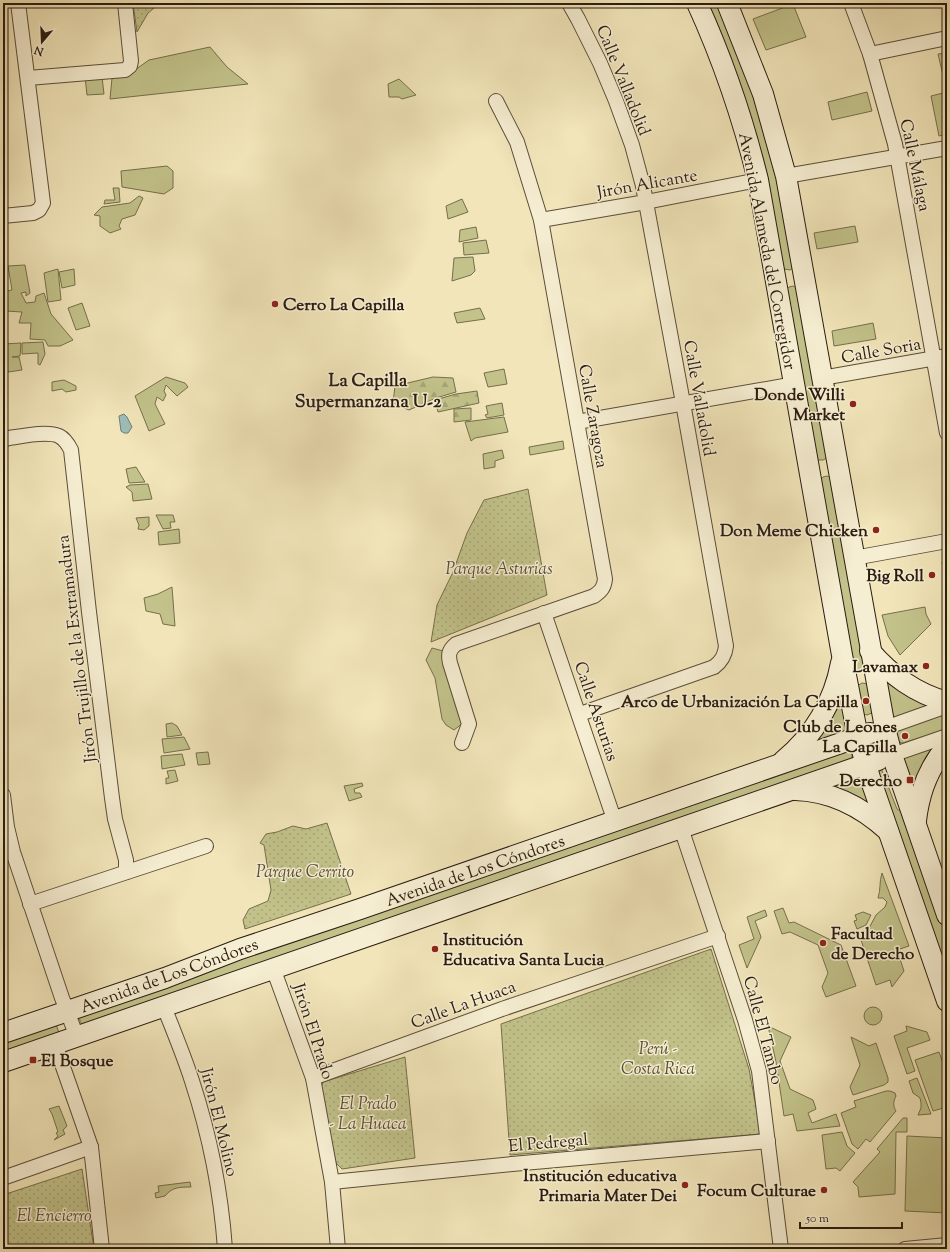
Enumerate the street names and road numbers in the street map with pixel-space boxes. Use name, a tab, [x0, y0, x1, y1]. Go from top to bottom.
street label: Calle Valladolid	[589, 22, 655, 140]
street label: Calle Málaga	[893, 117, 936, 214]
street label: Avenida Alameda del Corregidor	[731, 131, 801, 373]
street label: Jirón Alicante	[594, 164, 699, 206]
street label: Calle Soria	[840, 333, 923, 371]
street label: Calle Valladolid	[676, 338, 720, 459]
street label: Calle Zaragoza	[571, 363, 613, 470]
street label: Jirón Trujillo de la Extramadura	[52, 533, 104, 765]
street label: Calle Asturias	[567, 659, 623, 765]
street label: Avenida de Los Cóndores	[383, 830, 569, 914]
street label: Avenida de Los Cóndores	[77, 933, 262, 1020]
street label: Calle El Tambo	[736, 974, 788, 1088]
street label: Calle La Huaca	[408, 976, 520, 1036]
street label: Jirón El Prado	[285, 980, 339, 1083]
street label: Jirón El Molino	[193, 1065, 243, 1179]
street label: El Pedregal	[507, 1129, 589, 1159]

